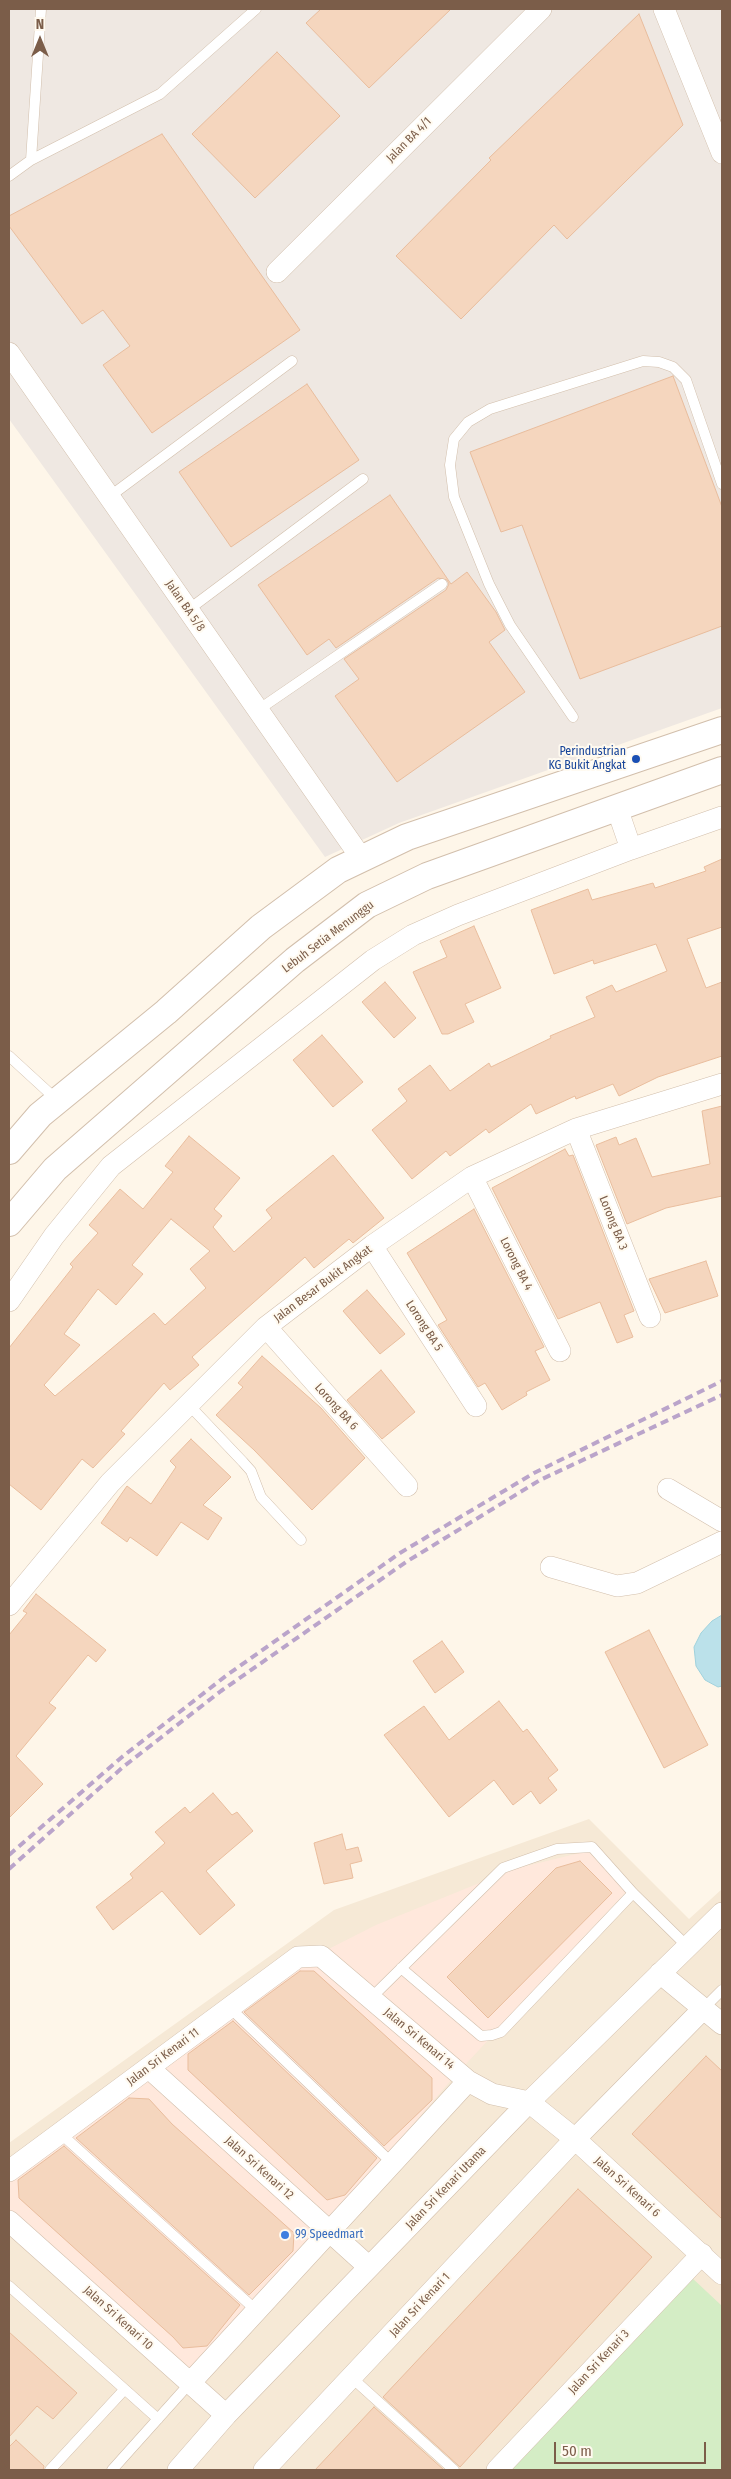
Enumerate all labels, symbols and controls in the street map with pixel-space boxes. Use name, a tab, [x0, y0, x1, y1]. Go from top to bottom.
north arrow	[15, 15, 65, 65]
text: N	[36, 16, 44, 33]
street label: Jalan BA 4/1	[383, 114, 435, 166]
street label: Jalan BA 5/8	[162, 578, 208, 634]
place label: Perindustrian KG Bukit Angkat	[548, 745, 626, 773]
marker: Perindustrian KG Bukit Angkat	[630, 753, 642, 765]
street label: Lebuh Setia Menunggu	[279, 898, 377, 976]
street label: Lorong BA 3	[596, 1194, 630, 1252]
street label: Lorong BA 4	[496, 1235, 536, 1293]
street label: Jalan Besar Bukit Angkat	[271, 1242, 375, 1326]
street label: Lorong BA 5	[402, 1298, 446, 1354]
street label: Lorong BA 6	[311, 1381, 361, 1433]
street label: Jalan Sri Kenari 14	[381, 2005, 457, 2073]
street label: Jalan Sri Kenari 11	[124, 2025, 202, 2089]
street label: Jalan Sri Kenari 12	[222, 2133, 296, 2203]
street label: Jalan Sri Kenari Utama	[403, 2144, 489, 2232]
street label: Jalan Sri Kenari 6	[591, 2154, 663, 2220]
place label: 99 Speedmart	[295, 2228, 363, 2242]
marker: 99 Speedmart	[279, 2229, 291, 2241]
street label: Jalan Sri Kenari 1	[387, 2270, 453, 2340]
street label: Jalan Sri Kenari 10	[80, 2283, 156, 2353]
street label: Jalan Sri Kenari 3	[565, 2327, 633, 2397]
scale bar	[556, 2432, 708, 2464]
text: 50 m	[562, 2442, 592, 2460]

